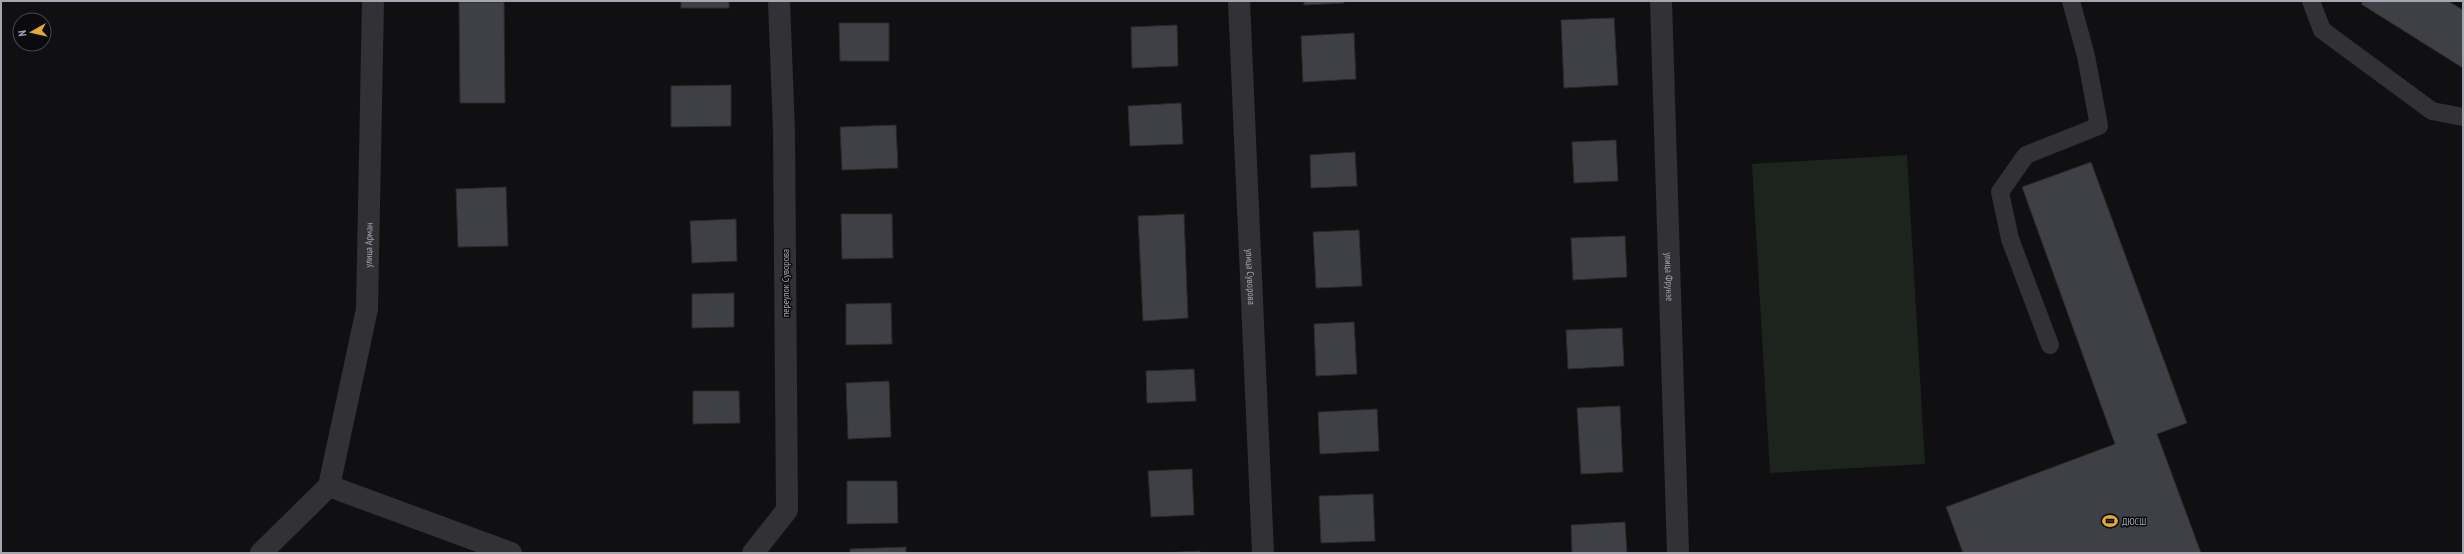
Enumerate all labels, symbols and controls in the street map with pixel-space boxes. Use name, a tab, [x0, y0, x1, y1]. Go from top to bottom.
north arrow	[12, 12, 52, 52]
text: N	[15, 29, 29, 37]
street label: улица Арман	[362, 222, 376, 268]
street label: переулок Суворова	[779, 249, 792, 317]
street label: улица Суворова	[1243, 249, 1258, 305]
street label: улица Фрунзе	[1662, 252, 1676, 302]
sports icon: ДЮСШ	[2101, 512, 2119, 530]
place label: ДЮСШ	[2122, 515, 2146, 528]

